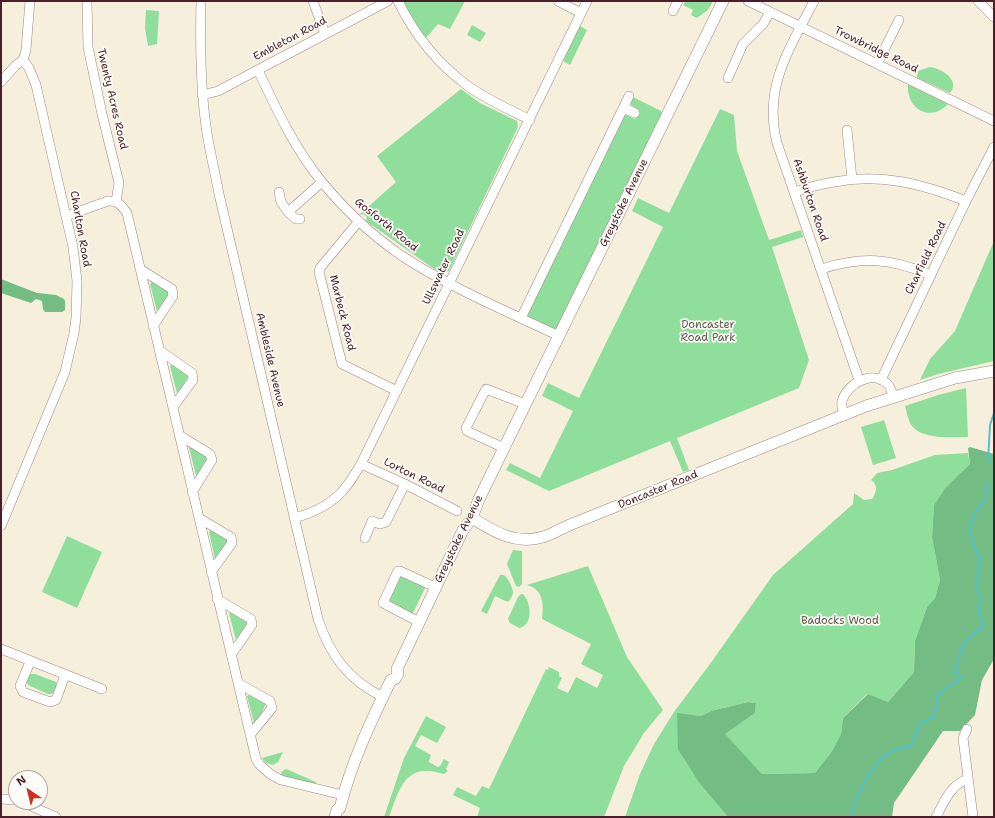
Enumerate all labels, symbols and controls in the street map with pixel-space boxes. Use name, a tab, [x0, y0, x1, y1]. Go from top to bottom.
street label: Embleton Road	[251, 14, 329, 64]
street label: Trowbridge Road	[832, 24, 920, 76]
street label: Twenty Acres Road	[94, 47, 130, 151]
street label: Greystoke Avenue	[597, 157, 651, 249]
street label: Ashburton Road	[790, 157, 830, 243]
street label: Charlton Road	[67, 190, 93, 268]
street label: Gosforth Road	[352, 195, 420, 255]
street label: Charfield Road	[903, 219, 949, 297]
street label: Ullswater Road	[420, 227, 468, 307]
street label: Marbeck Road	[326, 274, 358, 352]
street label: Ambleside Avenue	[253, 311, 287, 409]
park label: Doncaster Road Park	[681, 318, 735, 344]
street label: Lorton Road	[381, 456, 447, 496]
street label: Doncaster Road	[616, 468, 700, 512]
street label: Greystoke Avenue	[432, 493, 486, 585]
park label: Badocks Wood	[801, 614, 879, 628]
north arrow	[8, 770, 48, 810]
text: N	[14, 772, 29, 789]

